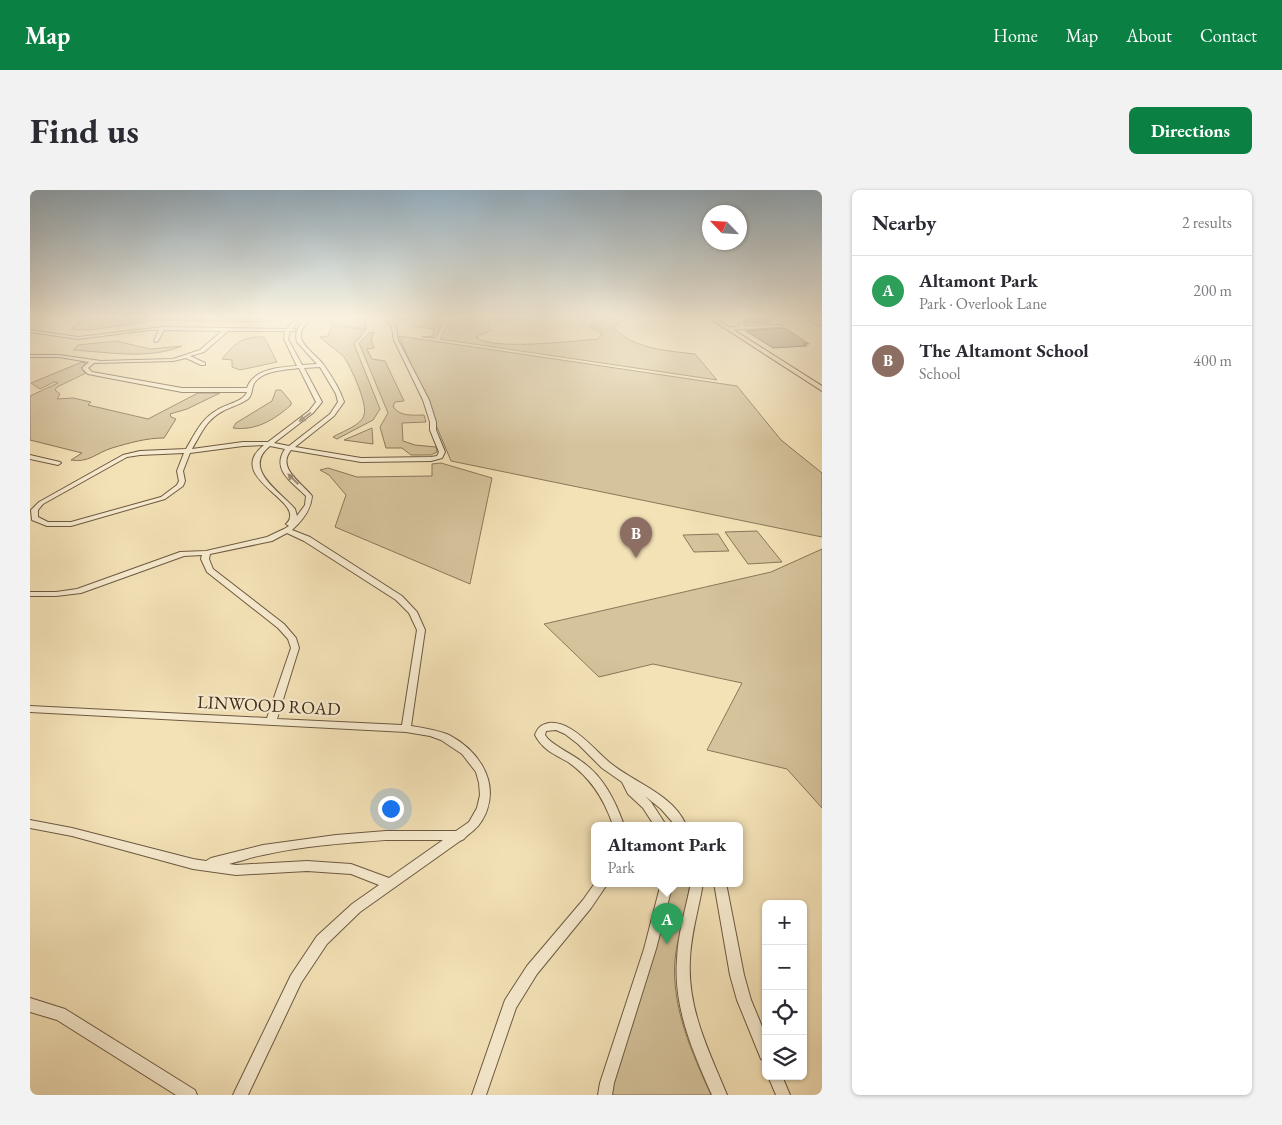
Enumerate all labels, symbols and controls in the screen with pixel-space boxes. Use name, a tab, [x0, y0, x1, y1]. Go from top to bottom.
text: Map	[25, 20, 70, 51]
text: Home	[993, 24, 1038, 47]
text: Map	[1066, 24, 1098, 47]
text: About	[1126, 24, 1172, 47]
text: Contact	[1200, 24, 1257, 47]
button: Directions	[1129, 107, 1252, 154]
text: Find us	[30, 108, 139, 153]
north arrow	[702, 205, 747, 250]
text: Nearby	[872, 209, 936, 236]
text: 2 results	[1182, 212, 1232, 233]
text: Altamont Park	[919, 268, 1038, 293]
text: A	[882, 280, 894, 301]
text: 200 m	[1193, 280, 1232, 301]
text: Park · Overlook Lane	[919, 293, 1047, 314]
text: The Altamont School	[919, 338, 1089, 363]
text: B	[883, 350, 893, 371]
text: 400 m	[1193, 350, 1232, 371]
text: School	[919, 363, 961, 384]
one-way arrow	[298, 412, 312, 422]
one-way arrow	[287, 473, 299, 485]
pin: B	[620, 517, 652, 558]
street label: LINWOOD ROAD	[197, 690, 341, 720]
your location	[378, 796, 404, 822]
popup	[591, 822, 743, 887]
text: Altamont Park	[608, 832, 726, 857]
text: Park	[608, 857, 635, 878]
map controls	[762, 900, 807, 1080]
button: +	[762, 900, 807, 945]
pin: A	[651, 903, 683, 944]
button: −	[762, 945, 807, 990]
button: locate	[762, 990, 807, 1035]
button: layers	[762, 1035, 807, 1080]

